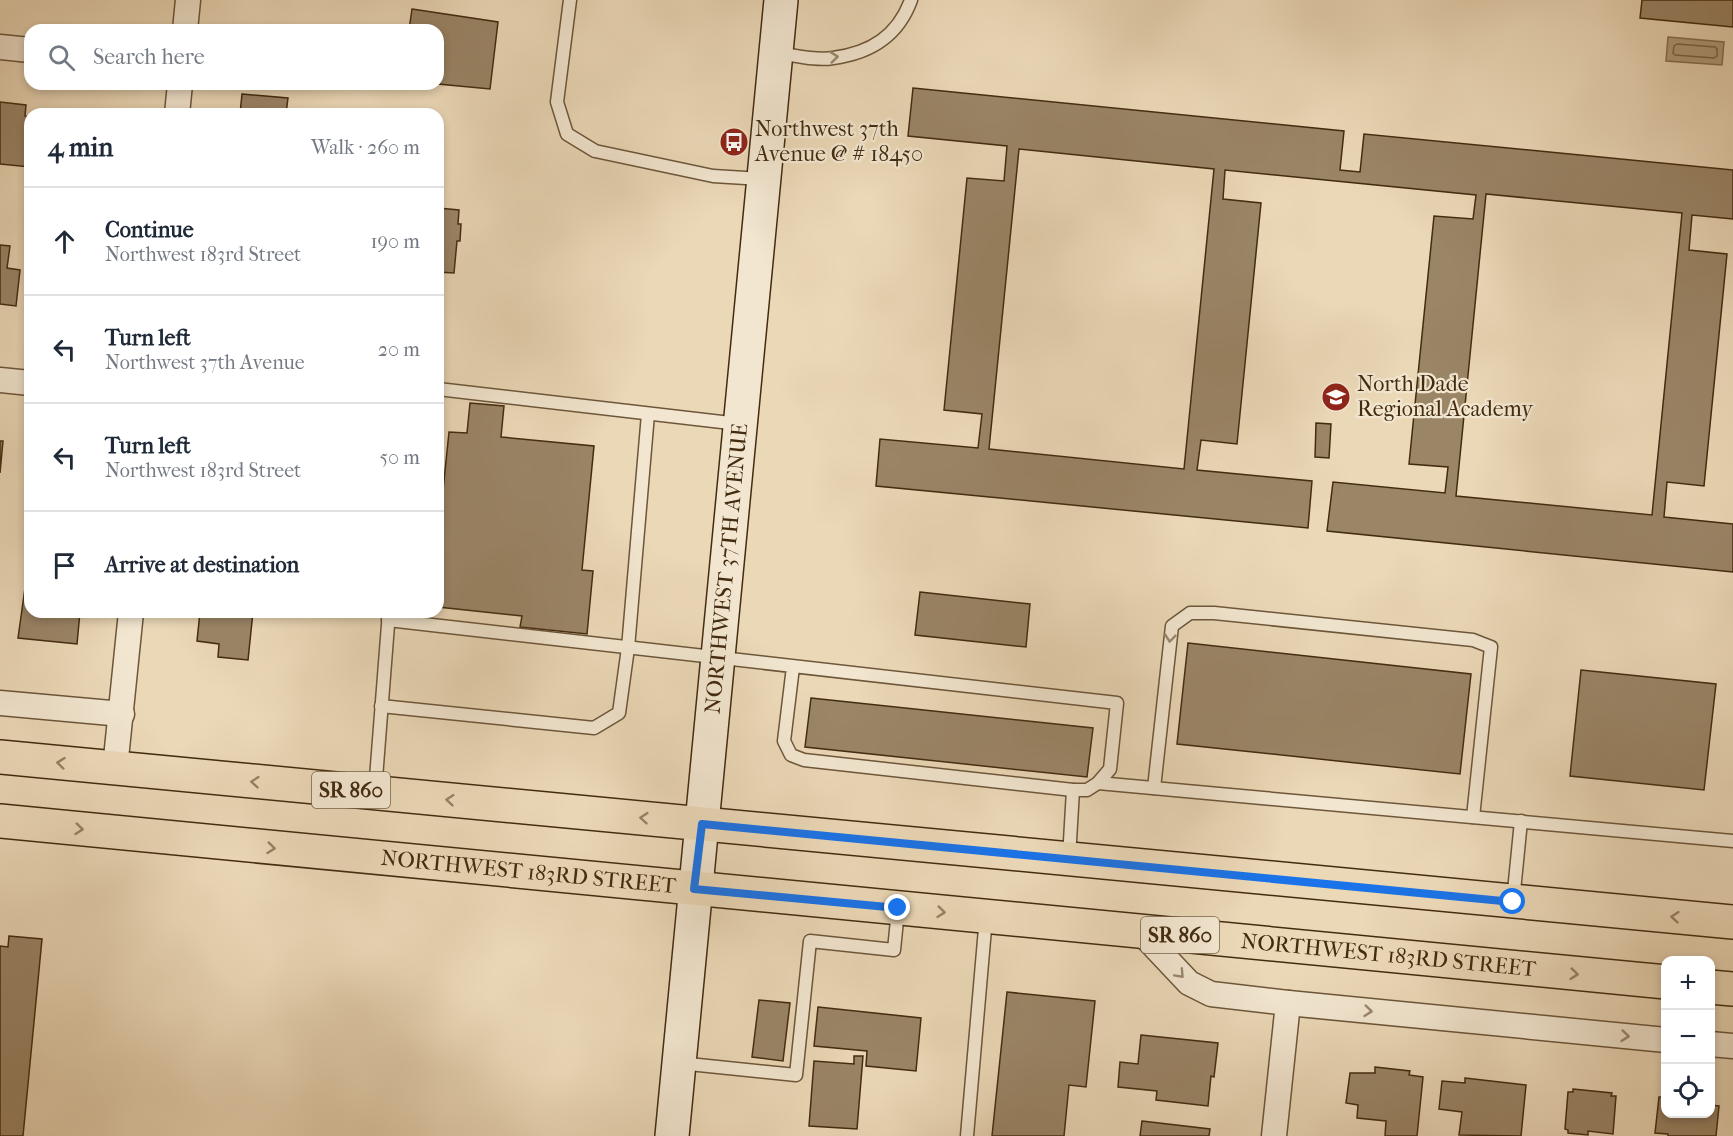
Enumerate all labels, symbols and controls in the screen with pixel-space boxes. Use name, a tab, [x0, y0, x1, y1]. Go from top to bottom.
search box	[24, 24, 444, 90]
icon: search	[45, 41, 78, 74]
text: Search here	[93, 44, 205, 70]
one-way arrow	[829, 51, 838, 64]
place label: Northwest 37th Avenue @ # 18450	[754, 116, 923, 167]
bus stop icon: Northwest 37th Avenue @ # 18450	[718, 126, 750, 158]
text: 4 min	[48, 132, 113, 163]
text: Walk · 260 m	[311, 136, 420, 159]
text: Continue	[105, 217, 194, 243]
icon: ahead	[48, 225, 81, 258]
text: 190 m	[370, 230, 420, 253]
text: Northwest 183rd Street	[105, 243, 301, 266]
text: Turn left	[105, 325, 191, 351]
icon: left	[48, 333, 81, 366]
text: 20 m	[378, 338, 420, 361]
text: Northwest 37th Avenue	[105, 351, 305, 374]
place label: North Dade Regional Academy	[1357, 371, 1534, 422]
school or university icon: North Dade Regional Academy	[1320, 381, 1352, 413]
street label: NORTHWEST 37TH AVENUE	[700, 422, 753, 715]
text: Turn left	[105, 433, 191, 459]
icon: left	[48, 441, 81, 474]
text: 50 m	[379, 446, 420, 469]
text: Northwest 183rd Street	[105, 459, 301, 482]
icon: arrive	[48, 549, 81, 582]
text: Arrive at destination	[105, 552, 299, 578]
one-way arrow	[1164, 633, 1177, 642]
one-way arrow	[57, 757, 66, 770]
road number: SR 860	[312, 772, 390, 808]
one-way arrow	[251, 776, 260, 789]
one-way arrow	[445, 794, 454, 807]
one-way arrow	[639, 812, 648, 825]
one-way arrow	[75, 822, 84, 835]
one-way arrow	[266, 841, 276, 854]
street label: NORTHWEST 183RD STREET	[380, 845, 678, 899]
route start	[1499, 888, 1525, 914]
route end	[884, 894, 910, 920]
one-way arrow	[936, 906, 945, 918]
one-way arrow	[1670, 911, 1679, 924]
road number: SR 860	[1141, 917, 1219, 953]
street label: NORTHWEST 183RD STREET	[1240, 928, 1538, 982]
map controls	[1661, 956, 1715, 1118]
button: +	[1661, 956, 1715, 1010]
one-way arrow	[1173, 967, 1184, 978]
one-way arrow	[1569, 967, 1578, 980]
one-way arrow	[1363, 1004, 1373, 1017]
button: −	[1661, 1010, 1715, 1064]
one-way arrow	[1620, 1029, 1629, 1042]
button: locate	[1661, 1064, 1715, 1118]

